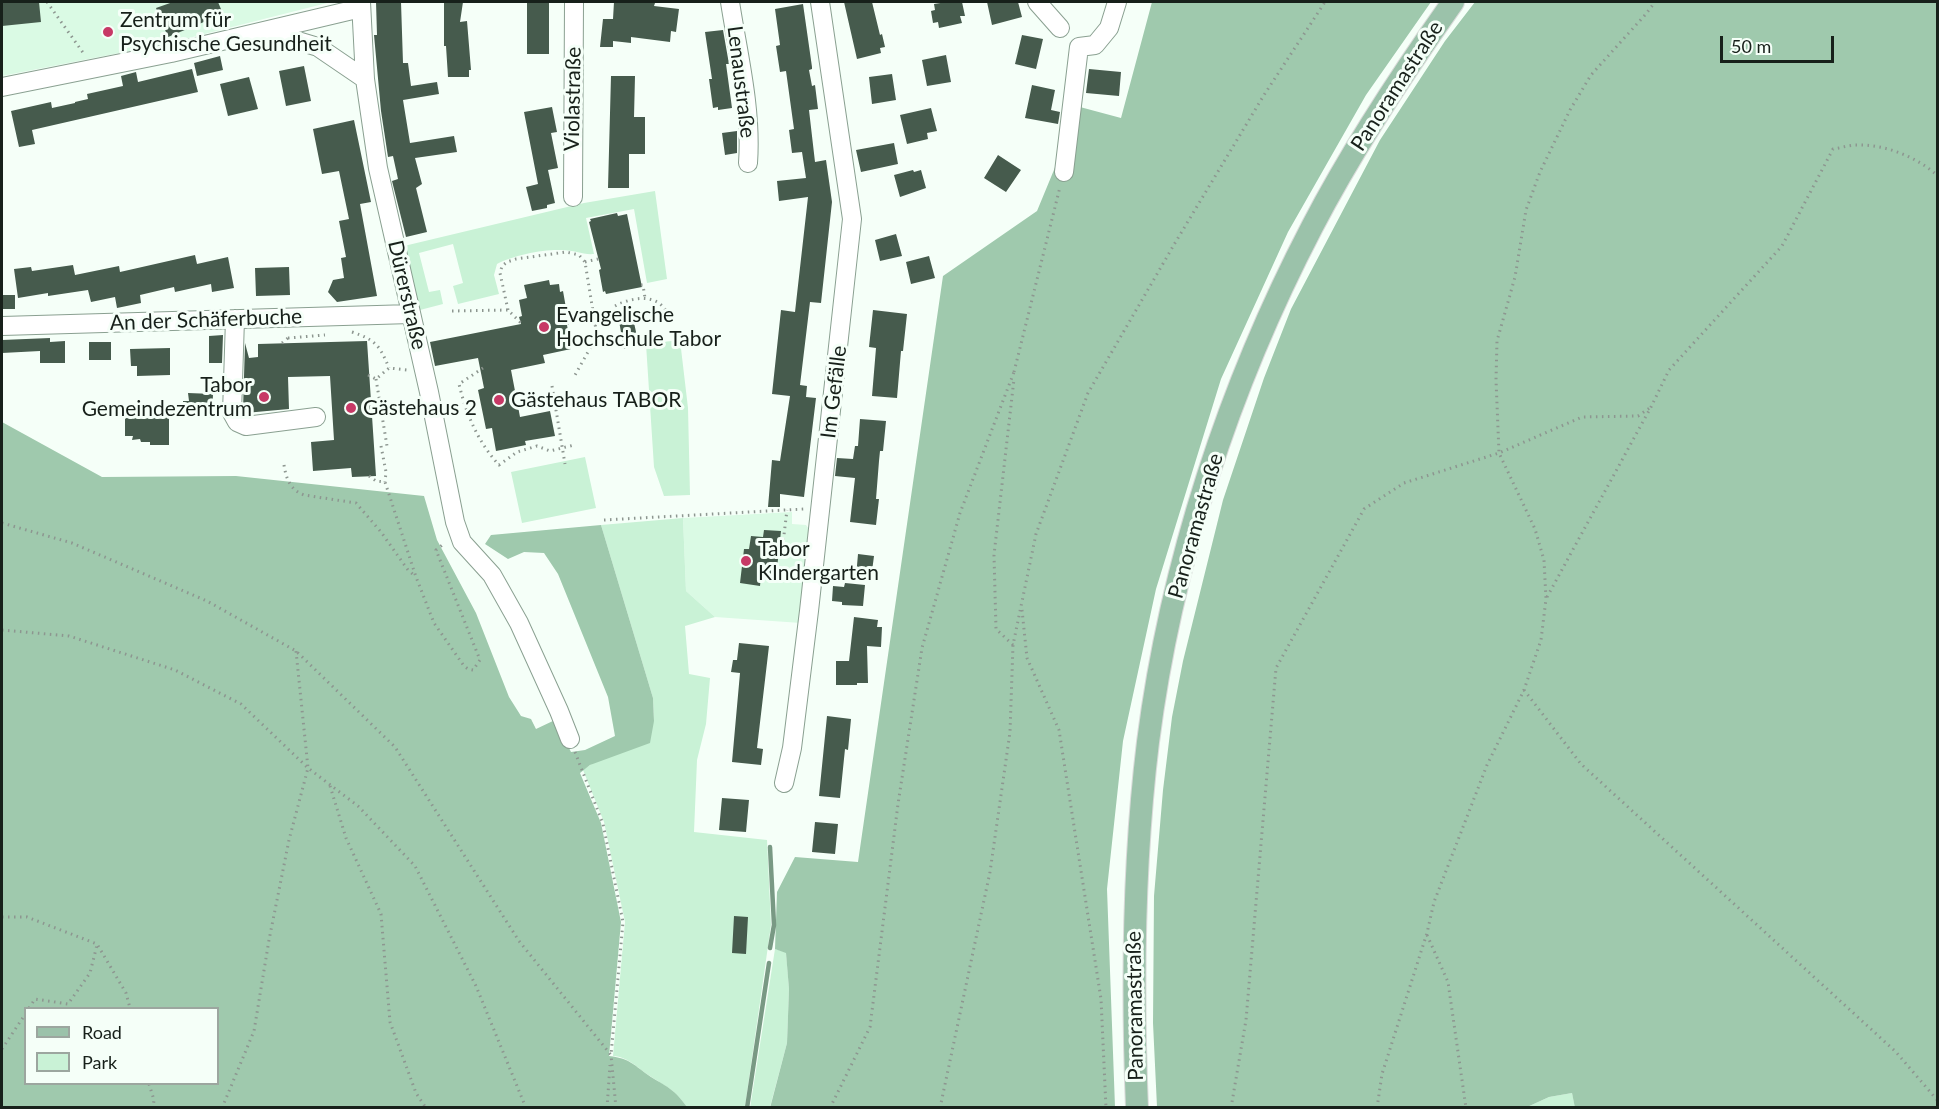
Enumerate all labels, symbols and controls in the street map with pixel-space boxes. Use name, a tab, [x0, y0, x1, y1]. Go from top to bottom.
place label: Zentrum für Psychische Gesundheit	[120, 7, 332, 57]
street label: Panoramastraße	[1346, 16, 1448, 156]
street label: Lenaustraße	[722, 24, 760, 140]
scale bar	[1723, 24, 1837, 62]
marker: Zentrum für Psychische Gesundheit	[101, 25, 115, 39]
text: 50 m	[1731, 35, 1771, 57]
street label: Violastraße	[559, 47, 587, 151]
street label: Dürerstraße	[382, 238, 432, 352]
place label: Evangelische Hochschule Tabor	[556, 302, 721, 352]
street label: An der Schäferbuche	[109, 304, 303, 336]
marker: Evangelische Hochschule Tabor	[537, 320, 551, 334]
street label: Im Gefälle	[816, 344, 852, 440]
place label: Tabor Gemeindezentrum	[82, 372, 252, 422]
place label: Gästehaus TABOR	[511, 387, 681, 413]
marker: Tabor Gemeindezentrum	[257, 390, 271, 404]
marker: Gästehaus TABOR	[492, 393, 506, 407]
place label: Gästehaus 2	[363, 395, 477, 421]
marker: Gästehaus 2	[344, 401, 358, 415]
street label: Panoramastraße	[1163, 451, 1229, 601]
place label: Tabor KIndergarten	[758, 536, 879, 586]
marker: Tabor KIndergarten	[739, 554, 753, 568]
street label: Panoramastraße	[1121, 931, 1149, 1081]
legend	[24, 1007, 219, 1085]
text: Road	[82, 1021, 122, 1043]
text: Park	[82, 1051, 117, 1073]

